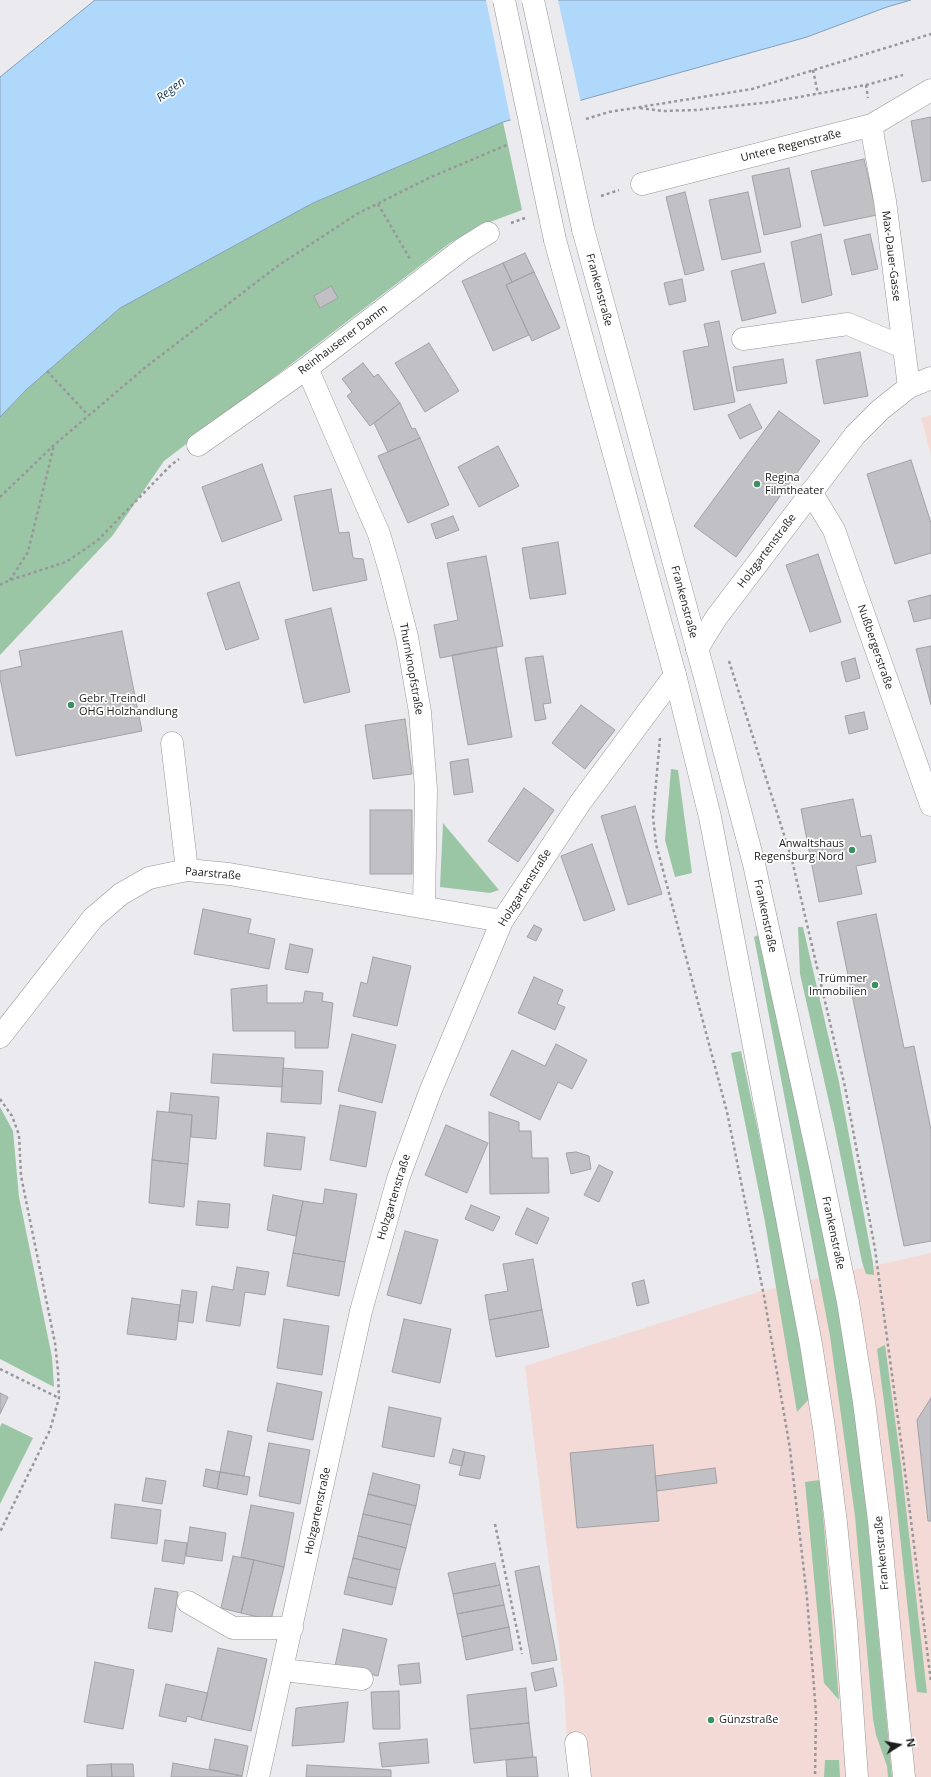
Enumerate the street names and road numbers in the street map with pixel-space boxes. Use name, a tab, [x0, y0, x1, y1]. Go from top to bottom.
street label: Untere Regenstraße	[739, 127, 843, 165]
street label: Max-Dauer-Gasse	[879, 210, 903, 302]
street label: Frankenstraße	[583, 252, 615, 328]
street label: Reinhausener Damm	[296, 302, 390, 378]
street label: Holzgartenstraße	[735, 512, 799, 590]
street label: Frankenstraße	[668, 564, 700, 640]
street label: Nußbergerstraße	[854, 603, 896, 691]
street label: Thurnknopfstraße	[396, 622, 426, 716]
street label: Holzgartenstraße	[496, 847, 554, 929]
street label: Paarstraße	[184, 865, 242, 883]
street label: Frankenstraße	[751, 878, 779, 954]
street label: Holzgartenstraße	[375, 1153, 413, 1241]
street label: Frankenstraße	[819, 1195, 847, 1271]
street label: Holzgartenstraße	[302, 1466, 334, 1556]
street label: Frankenstraße	[872, 1515, 892, 1591]

